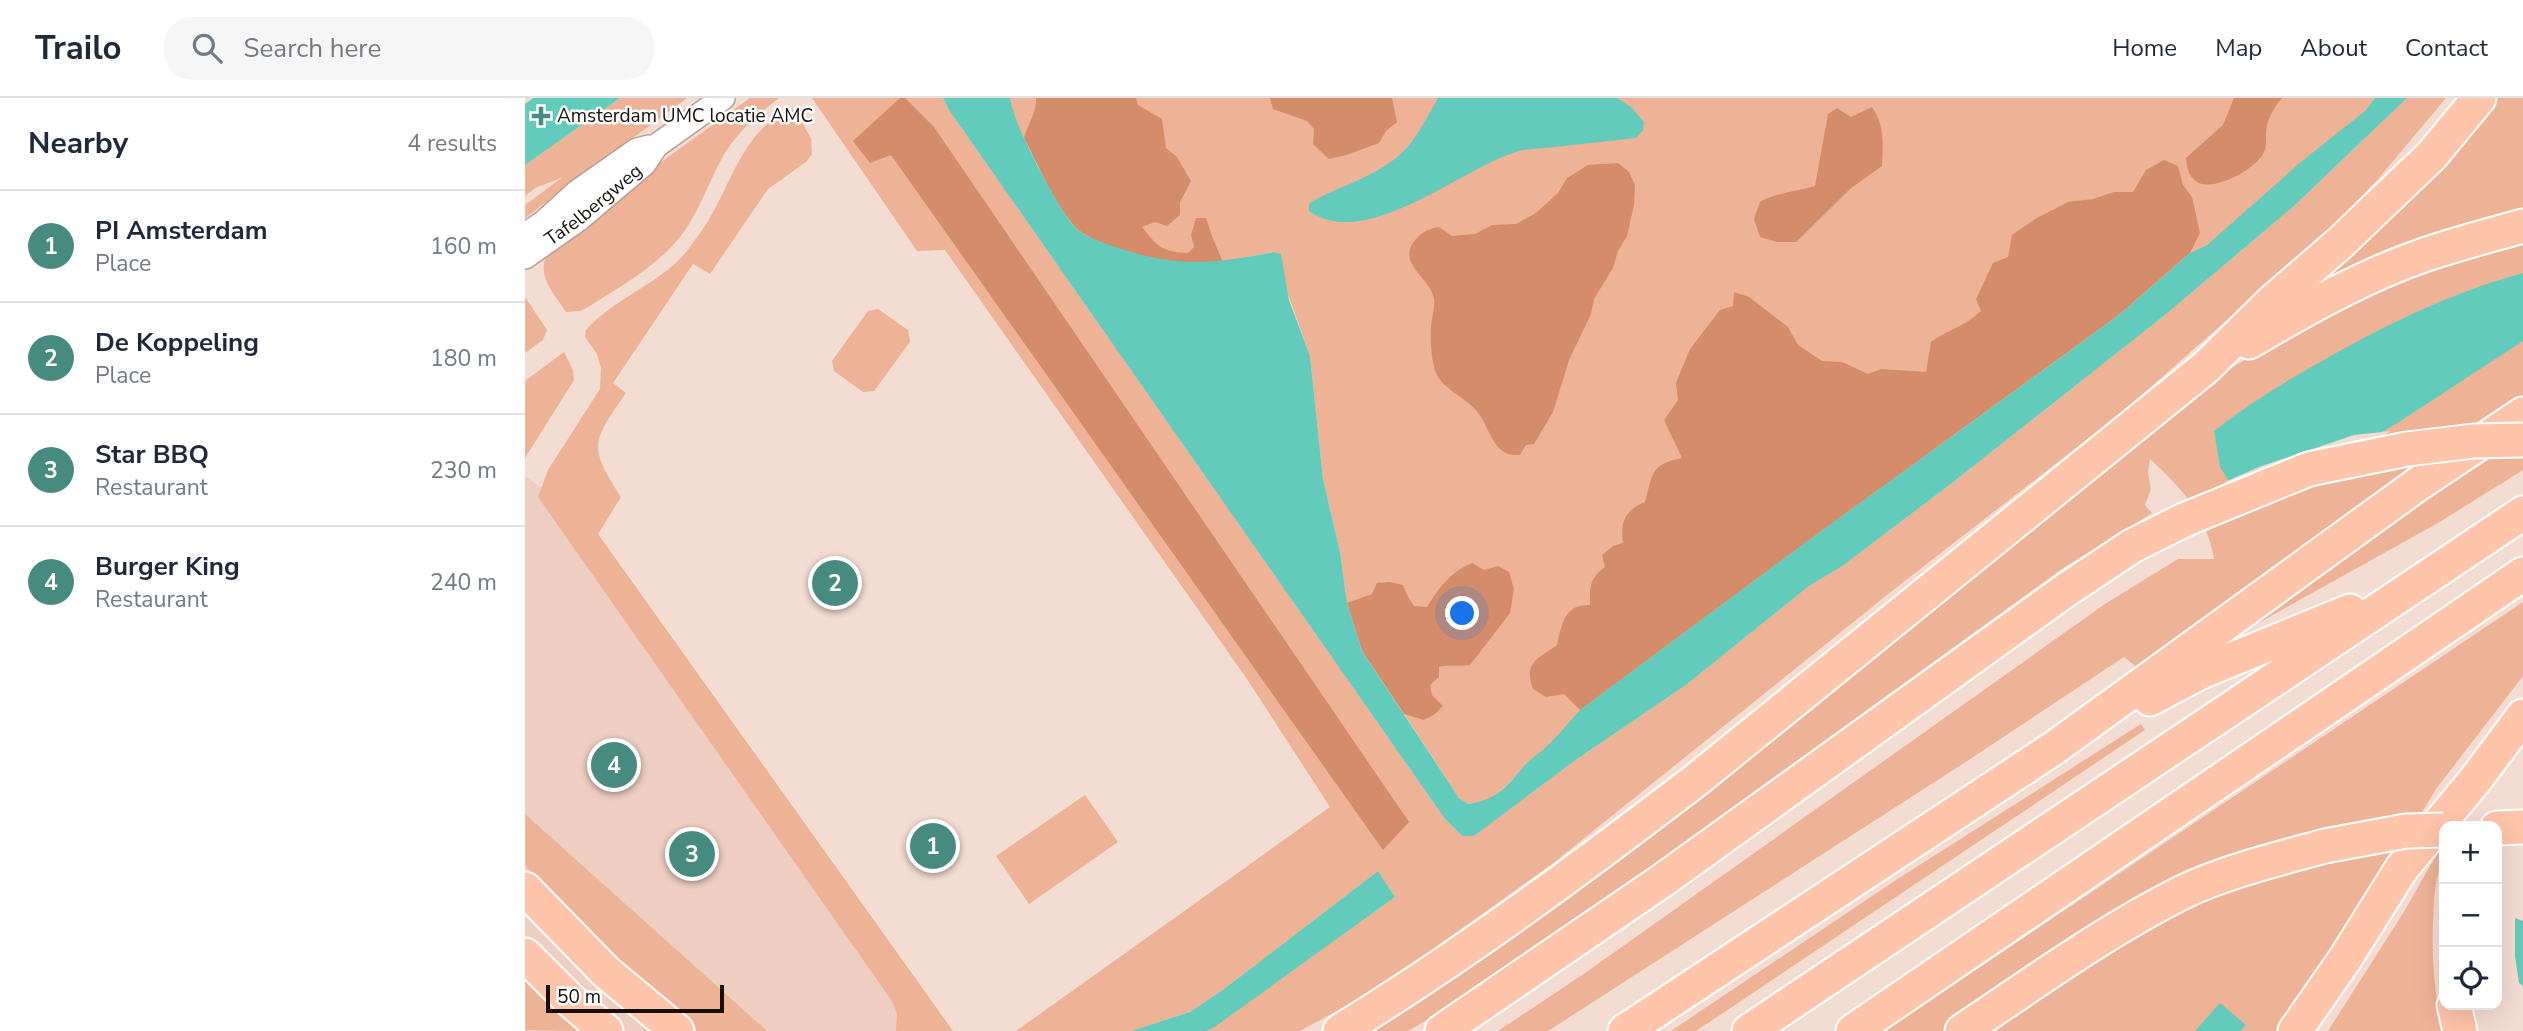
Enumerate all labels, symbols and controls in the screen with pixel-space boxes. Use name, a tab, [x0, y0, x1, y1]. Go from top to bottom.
search box	[164, 17, 654, 80]
text: Trailo	[35, 26, 122, 71]
icon: search	[188, 29, 226, 67]
text: Search here	[244, 31, 381, 66]
text: Home	[2112, 32, 2177, 64]
text: Map	[2215, 32, 2262, 64]
text: About	[2300, 32, 2367, 64]
text: Contact	[2405, 32, 2488, 64]
place label: Amsterdam UMC locatie AMC	[557, 103, 813, 129]
marker: Amsterdam UMC locatie AMC	[531, 106, 551, 126]
text: Nearby	[28, 123, 128, 164]
text: 4 results	[407, 128, 497, 159]
street label: Tafelbergweg	[540, 158, 648, 252]
text: PI Amsterdam	[95, 213, 268, 248]
text: 1	[44, 231, 58, 262]
text: 160 m	[430, 231, 497, 262]
text: Place	[95, 248, 151, 279]
text: De Koppeling	[95, 325, 259, 360]
text: 2	[44, 343, 58, 374]
text: 180 m	[430, 343, 497, 374]
text: Place	[95, 360, 151, 391]
text: Star BBQ	[95, 437, 209, 472]
text: 3	[44, 455, 58, 486]
text: 230 m	[430, 455, 497, 486]
text: Restaurant	[95, 472, 208, 503]
text: Burger King	[95, 549, 240, 584]
pin: 2	[812, 557, 858, 609]
text: 4	[44, 567, 58, 598]
text: 240 m	[430, 567, 497, 598]
text: Restaurant	[95, 584, 208, 615]
your location	[1445, 596, 1479, 630]
pin: 4	[591, 739, 637, 791]
pin: 1	[910, 820, 956, 872]
map controls	[2439, 821, 2502, 1010]
button: +	[2439, 821, 2502, 884]
pin: 3	[669, 828, 715, 880]
button: −	[2439, 884, 2502, 947]
button: locate	[2439, 947, 2502, 1010]
scale bar	[546, 982, 725, 1014]
text: 50 m	[557, 984, 601, 1010]

